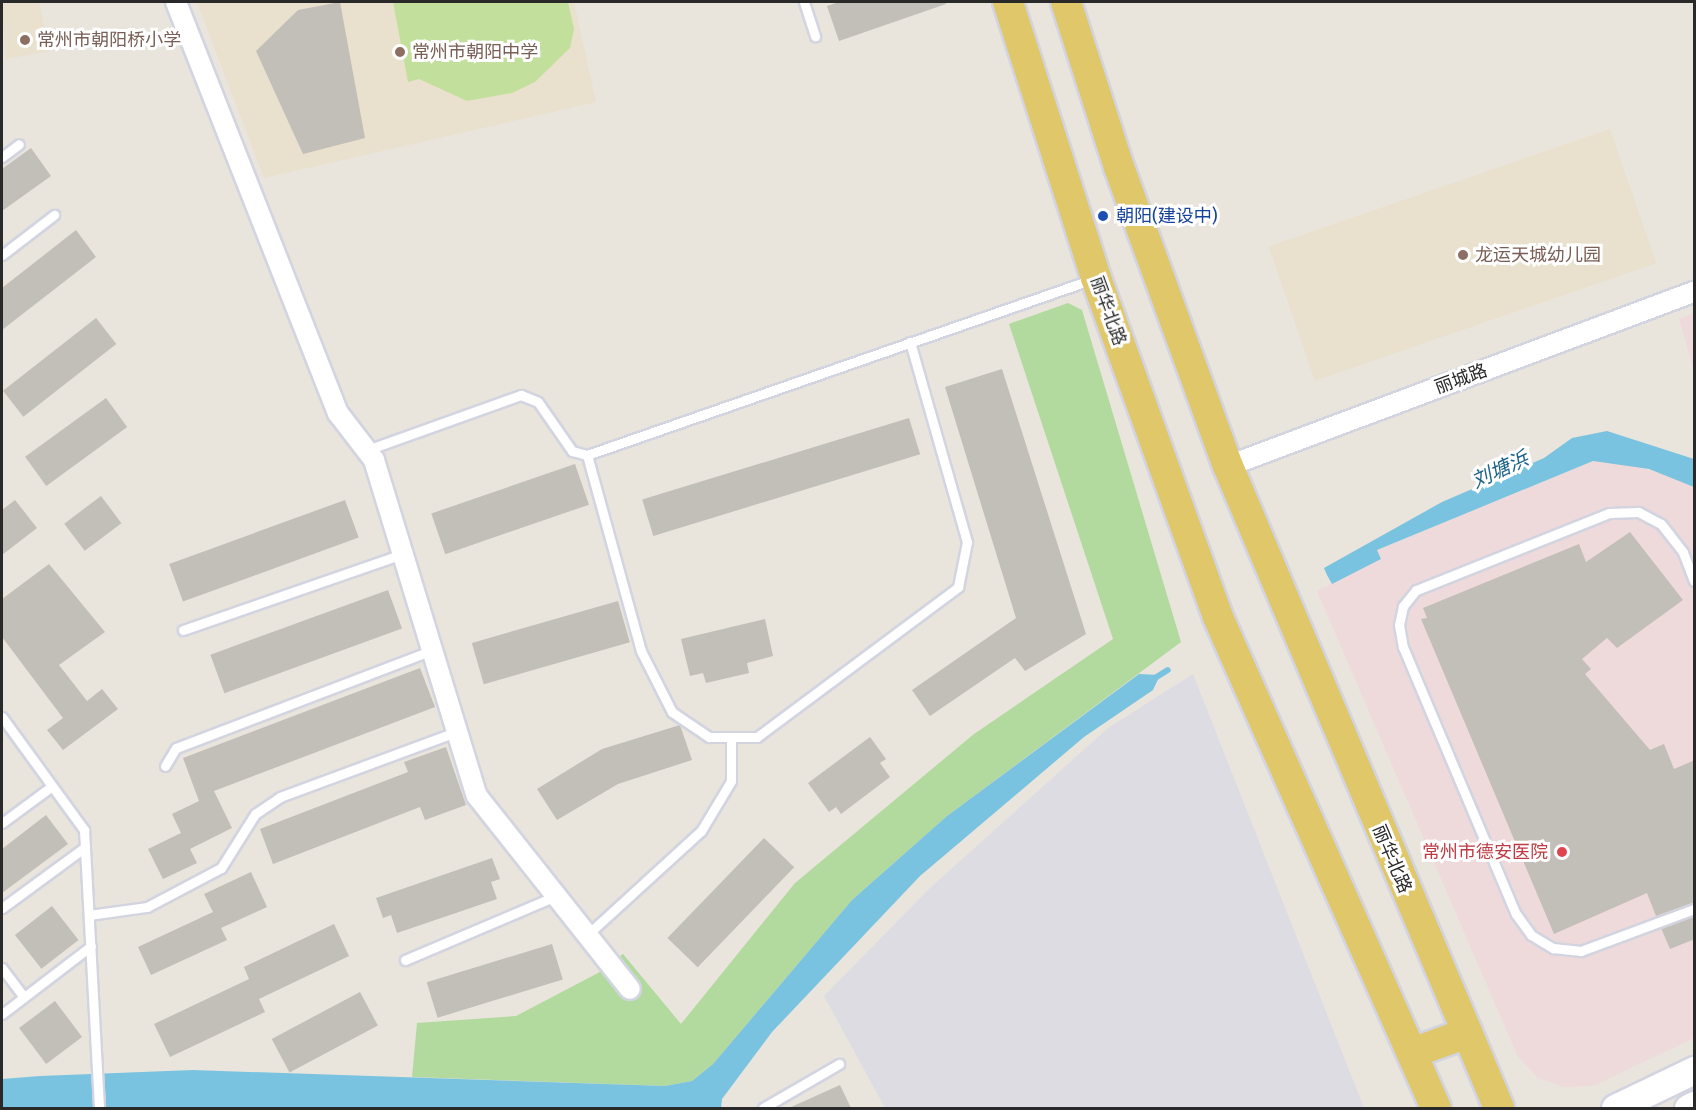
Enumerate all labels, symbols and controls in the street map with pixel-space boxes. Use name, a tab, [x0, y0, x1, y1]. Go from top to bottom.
place label: 常州市朝阳桥小学	[37, 29, 181, 51]
marker: 常州市朝阳桥小学	[18, 33, 32, 47]
place label: 常州市朝阳中学	[412, 41, 538, 63]
marker: 常州市朝阳中学	[393, 45, 407, 59]
place label: 朝阳(建设中)	[1116, 205, 1218, 227]
marker: 朝阳(建设中)	[1094, 207, 1112, 225]
place label: 龙运天城幼儿园	[1475, 244, 1601, 266]
marker: 龙运天城幼儿园	[1456, 248, 1470, 262]
street label: 丽华北路	[1086, 273, 1130, 349]
street label: 丽城路	[1432, 360, 1490, 398]
water label: 刘塘浜	[1468, 446, 1532, 494]
street label: 丽华北路	[1368, 822, 1416, 896]
place label: 常州市德安医院	[1422, 841, 1548, 863]
marker: 常州市德安医院	[1553, 843, 1571, 861]

